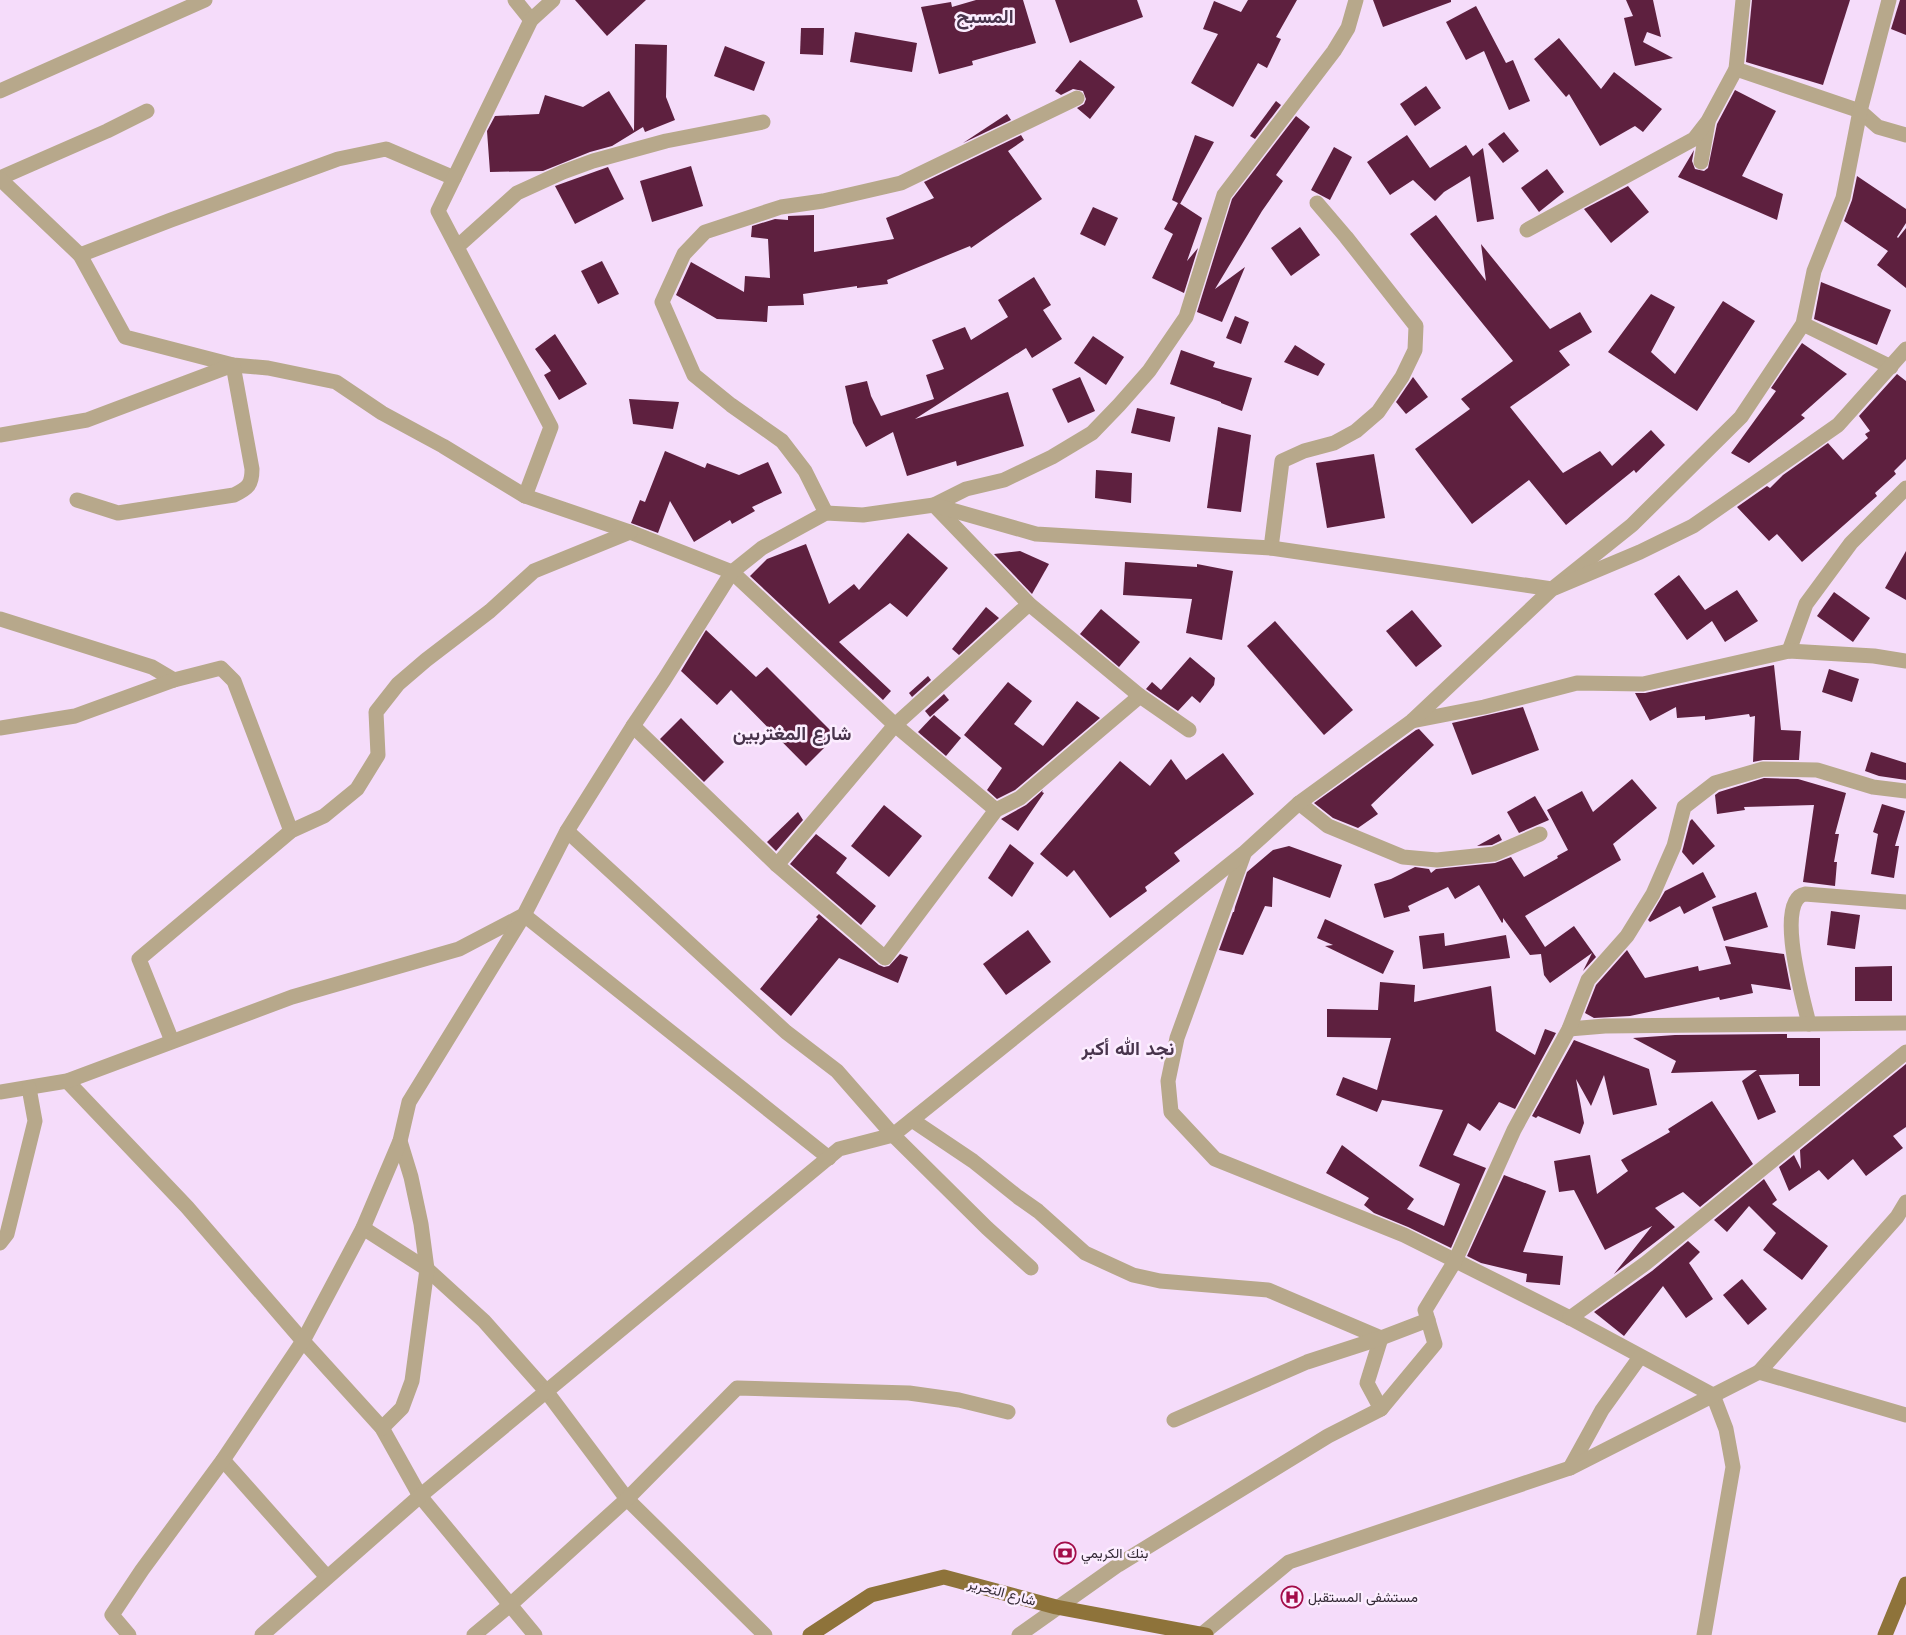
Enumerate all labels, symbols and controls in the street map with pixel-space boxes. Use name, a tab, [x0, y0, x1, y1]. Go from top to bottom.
district label: المسبح	[956, 3, 1014, 30]
district label: شارع المغتربين	[733, 720, 851, 747]
district label: نجد الله أكبر	[1081, 1035, 1174, 1062]
bank icon: بنك الكريمي	[1053, 1541, 1077, 1565]
place label: بنك الكريمي	[1081, 1543, 1148, 1565]
street label: شارع التحرير	[964, 1573, 1038, 1612]
hospital icon: مستشفى المستقبل	[1280, 1585, 1304, 1609]
place label: مستشفى المستقبل	[1308, 1587, 1418, 1607]

